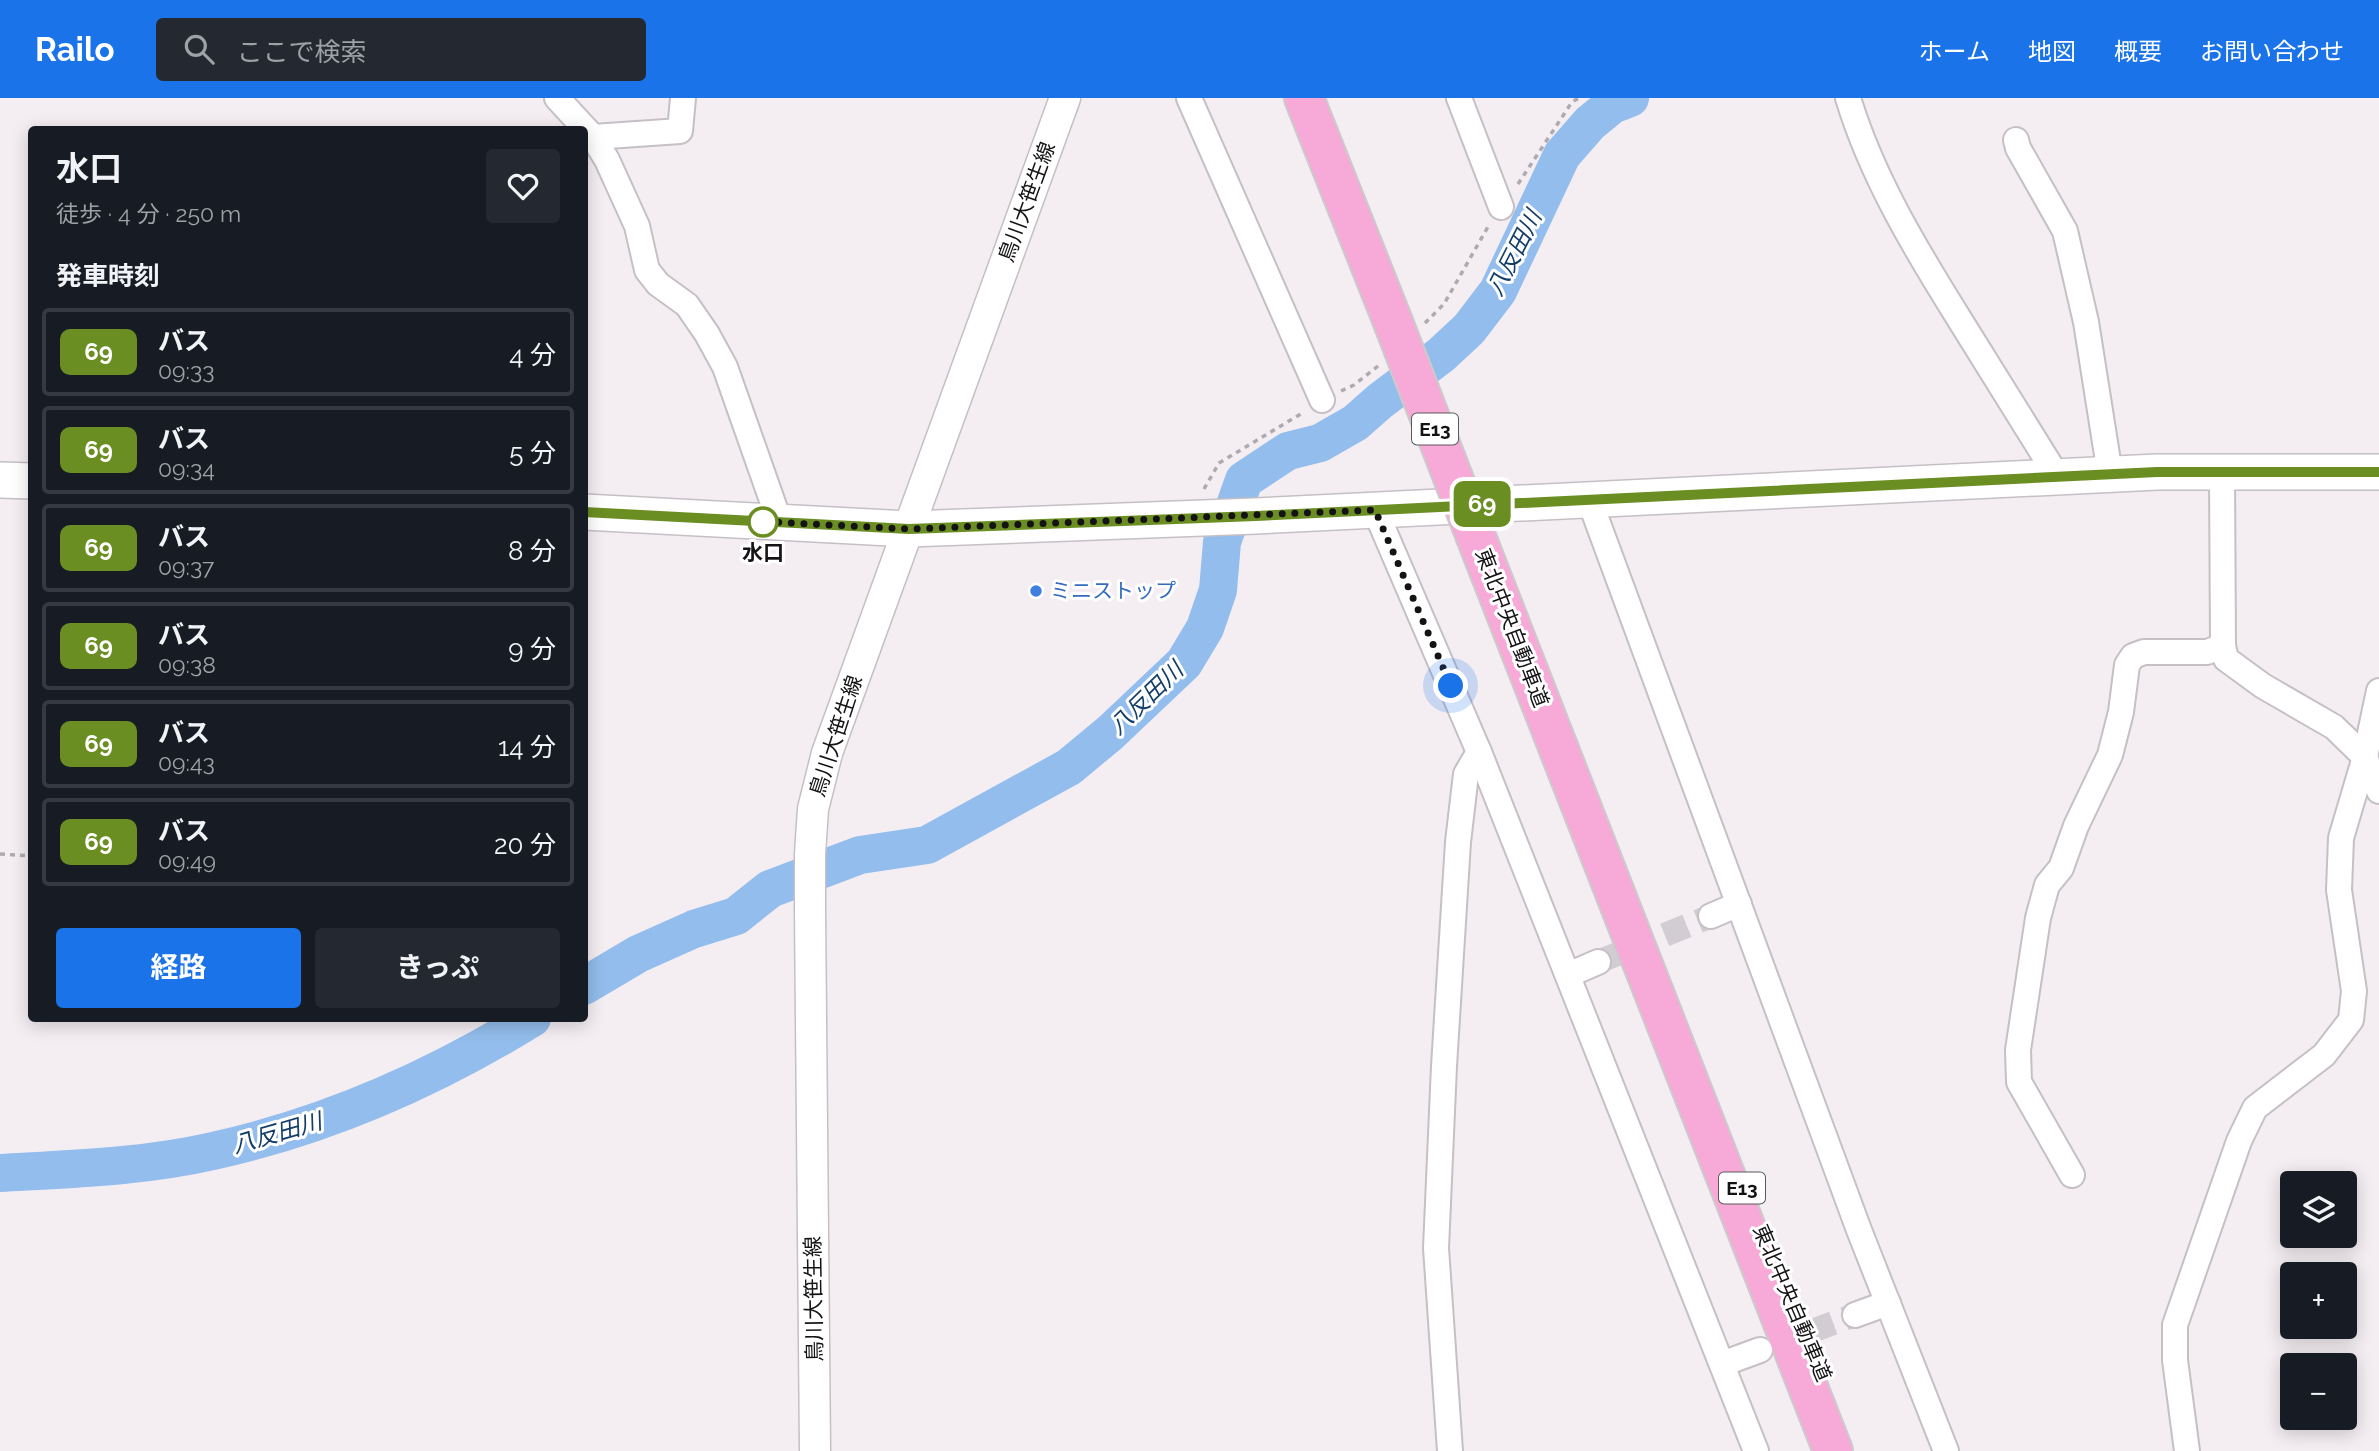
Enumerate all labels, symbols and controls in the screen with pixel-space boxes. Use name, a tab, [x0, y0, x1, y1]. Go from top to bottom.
search box	[156, 18, 646, 81]
text: Railo	[35, 30, 114, 69]
icon: search	[180, 30, 218, 68]
text: ここで検索	[236, 37, 366, 67]
text: ホーム	[1919, 37, 1990, 66]
text: 地図	[2028, 37, 2076, 66]
text: 概要	[2114, 37, 2162, 66]
text: お問い合わせ	[2200, 37, 2344, 66]
street label: 鳥川大笹生線	[993, 138, 1060, 265]
text: 水口	[56, 149, 122, 188]
button: heart	[486, 149, 560, 223]
text: 徒歩 · 4 分 · 250 m	[56, 200, 241, 227]
water label: 八反田川	[1481, 203, 1548, 300]
text: 発車時刻	[56, 261, 160, 291]
text: バス	[158, 326, 210, 356]
text: 69	[84, 337, 113, 366]
text: 4 分	[509, 340, 556, 370]
text: 09:33	[158, 357, 214, 384]
road number: E13	[1412, 414, 1458, 444]
text: バス	[158, 424, 210, 454]
text: 69	[84, 435, 113, 464]
text: 5 分	[509, 438, 556, 468]
text: 09:34	[158, 455, 215, 482]
line badge: 69	[1450, 481, 1514, 527]
text: 69	[1468, 489, 1496, 518]
marker: 水口	[748, 507, 778, 537]
text: バス	[158, 522, 210, 552]
text: 69	[84, 533, 113, 562]
text: 8 分	[508, 536, 556, 566]
place label: 水口	[742, 540, 784, 565]
street label: 東北中央自動車道	[1471, 545, 1554, 711]
text: 09:37	[158, 553, 214, 580]
place label: ミニストップ	[1050, 578, 1176, 603]
marker: ミニストップ	[1028, 583, 1044, 599]
text: バス	[158, 620, 210, 650]
text: 69	[84, 631, 113, 660]
text: 9 分	[508, 634, 556, 664]
text: 09:38	[158, 651, 216, 678]
water label: 八反田川	[1103, 654, 1190, 739]
your location	[1433, 668, 1468, 703]
street label: 鳥川大笹生線	[804, 672, 867, 800]
text: バス	[158, 718, 210, 748]
text: 69	[84, 729, 113, 758]
text: 14 分	[498, 732, 556, 762]
text: 09:43	[158, 749, 215, 776]
text: バス	[158, 816, 210, 846]
text: 69	[84, 827, 113, 856]
text: 20 分	[494, 830, 556, 860]
text: 09:49	[158, 847, 216, 874]
button: 経路	[56, 928, 301, 1008]
button: きっぷ	[315, 928, 560, 1008]
water label: 八反田川	[229, 1106, 328, 1158]
map controls	[2280, 1171, 2357, 1430]
button: layers	[2280, 1171, 2357, 1248]
road number: E13	[1719, 1172, 1765, 1204]
street label: 東北中央自動車道	[1748, 1221, 1837, 1385]
street label: 鳥川大笹生線	[800, 1236, 827, 1362]
button: +	[2280, 1262, 2357, 1339]
button: −	[2280, 1353, 2357, 1430]

